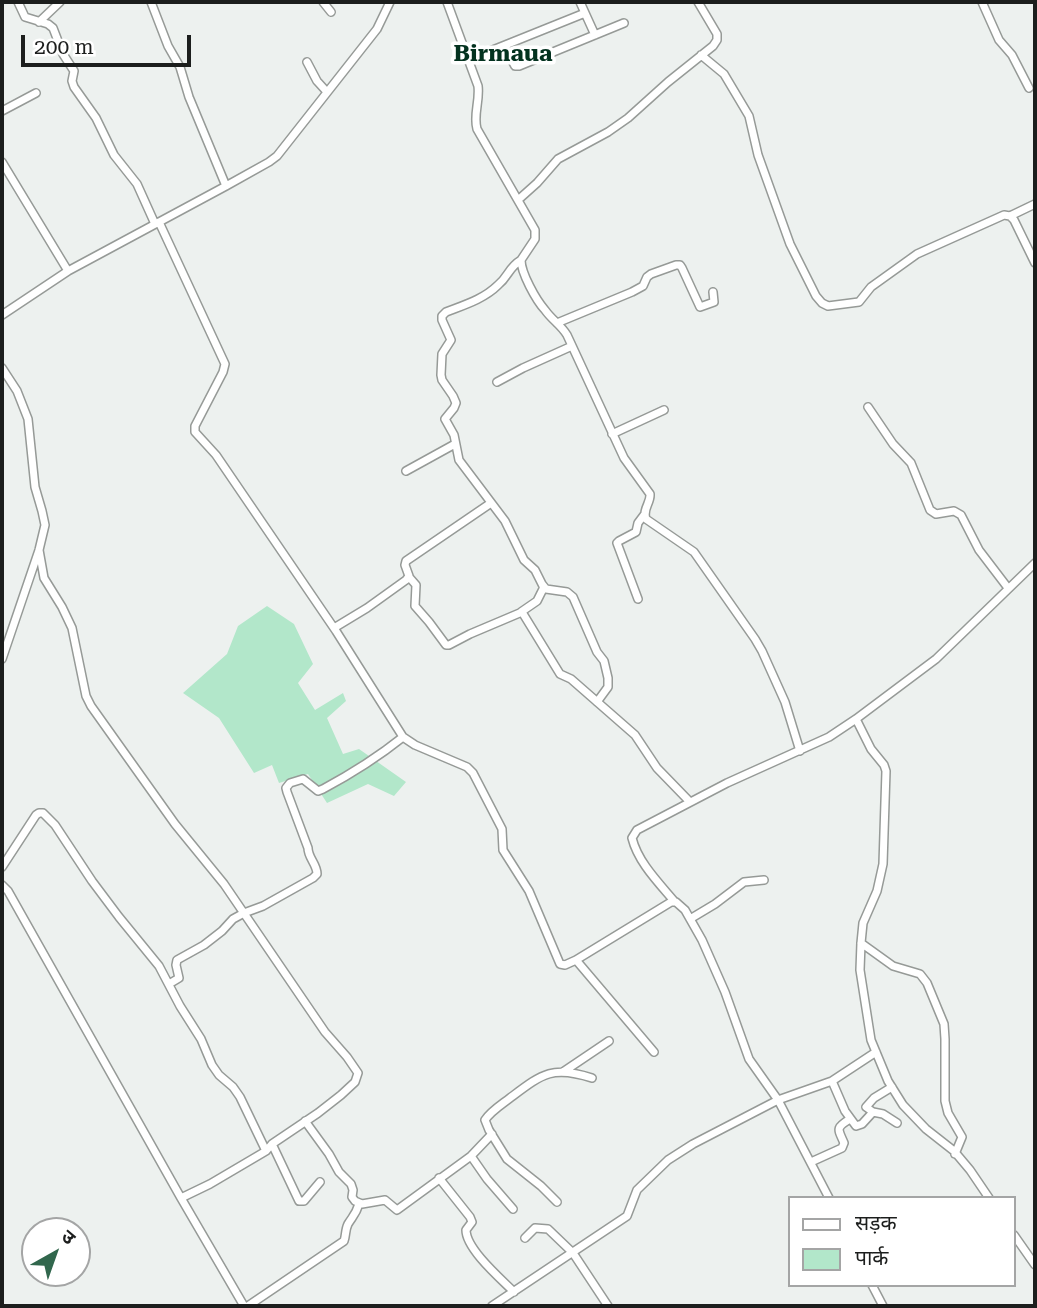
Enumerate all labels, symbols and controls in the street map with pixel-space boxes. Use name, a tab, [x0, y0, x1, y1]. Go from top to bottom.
scale bar	[24, 21, 194, 65]
text: 200 m	[34, 35, 94, 59]
district label: Birmaua	[454, 40, 552, 68]
legend	[788, 1196, 1016, 1287]
text: सड़क	[855, 1211, 897, 1235]
north arrow	[21, 1217, 91, 1287]
text: उ	[57, 1225, 80, 1249]
text: पार्क	[855, 1246, 889, 1270]

